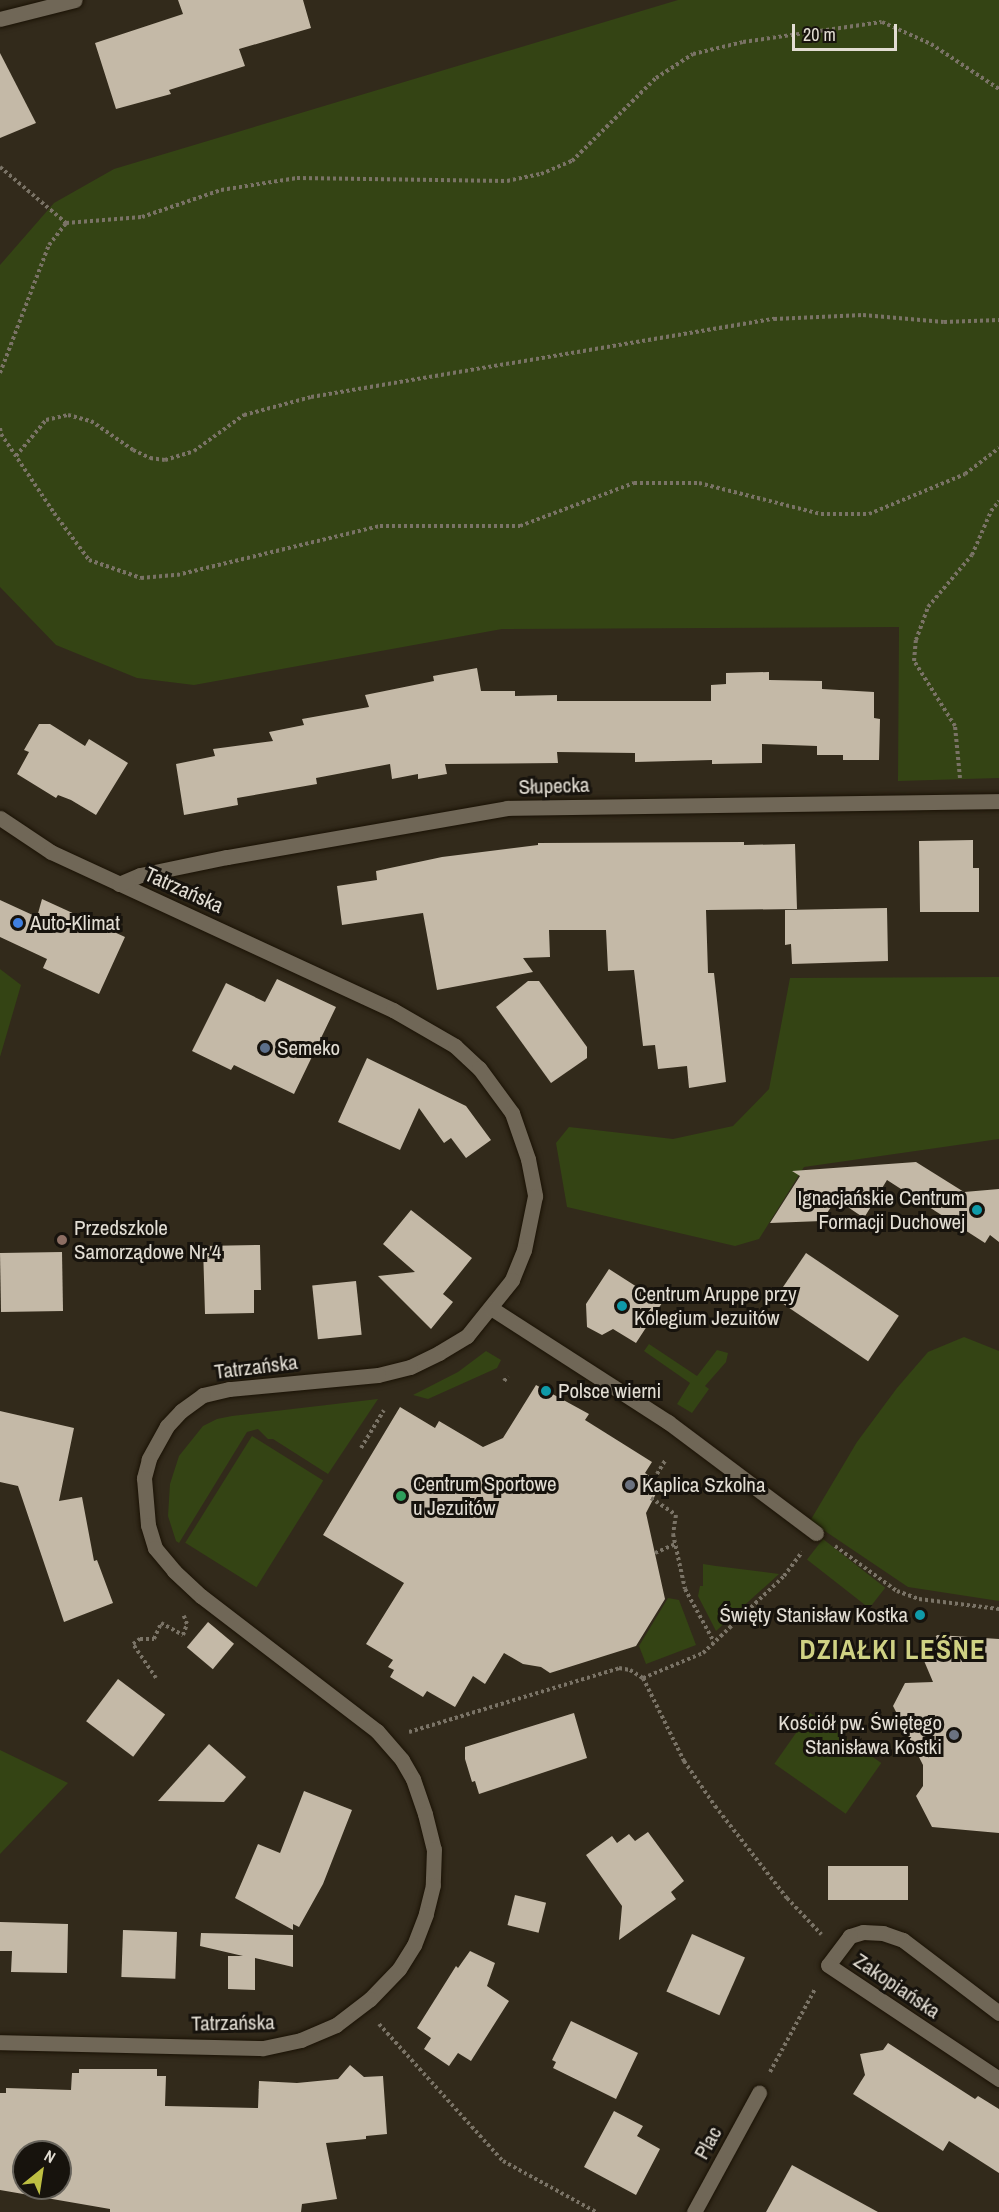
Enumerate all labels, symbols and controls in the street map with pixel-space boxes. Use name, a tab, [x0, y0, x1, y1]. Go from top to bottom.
scale bar	[795, 12, 900, 50]
text: 20 m	[803, 22, 836, 47]
street label: Słupecka	[518, 772, 590, 800]
street label: Tatrzańska	[141, 861, 227, 919]
place label: Auto-Klimat	[30, 910, 120, 936]
marker: Auto-Klimat	[11, 916, 25, 930]
place label: Semeko	[277, 1035, 340, 1061]
marker: Semeko	[258, 1041, 272, 1055]
place label: Ignacjańskie Centrum Formacji Duchowej	[798, 1185, 965, 1235]
marker: Ignacjańskie Centrum Formacji Duchowej	[970, 1203, 984, 1217]
place label: Przedszkole Samorządowe Nr 4	[74, 1215, 221, 1265]
marker: Przedszkole Samorządowe Nr 4	[55, 1233, 69, 1247]
place label: Centrum Aruppe przy Kolegium Jezuitów	[634, 1281, 798, 1331]
marker: Centrum Aruppe przy Kolegium Jezuitów	[615, 1299, 629, 1313]
street label: Tatrzańska	[213, 1349, 299, 1385]
place label: Polsce wierni	[558, 1378, 661, 1404]
marker: Polsce wierni	[539, 1384, 553, 1398]
place label: Centrum Sportowe u Jezuitów	[413, 1471, 557, 1521]
place label: Kaplica Szkolna	[642, 1472, 765, 1498]
marker: Kaplica Szkolna	[623, 1478, 637, 1492]
marker: Centrum Sportowe u Jezuitów	[394, 1489, 408, 1503]
place label: Święty Stanisław Kostka	[719, 1602, 908, 1628]
marker: Święty Stanisław Kostka	[913, 1608, 927, 1622]
district label: DZIAŁKI LEŚNE	[800, 1634, 986, 1666]
place label: Kościół pw. Świętego Stanisława Kostki	[778, 1710, 942, 1760]
marker: Kościół pw. Świętego Stanisława Kostki	[947, 1728, 961, 1742]
street label: Zakopiańska	[849, 1948, 945, 2024]
street label: Tatrzańska	[191, 2010, 275, 2036]
street label: Plac	[689, 2122, 727, 2164]
north arrow	[12, 2140, 72, 2200]
text: N	[40, 2144, 60, 2168]

